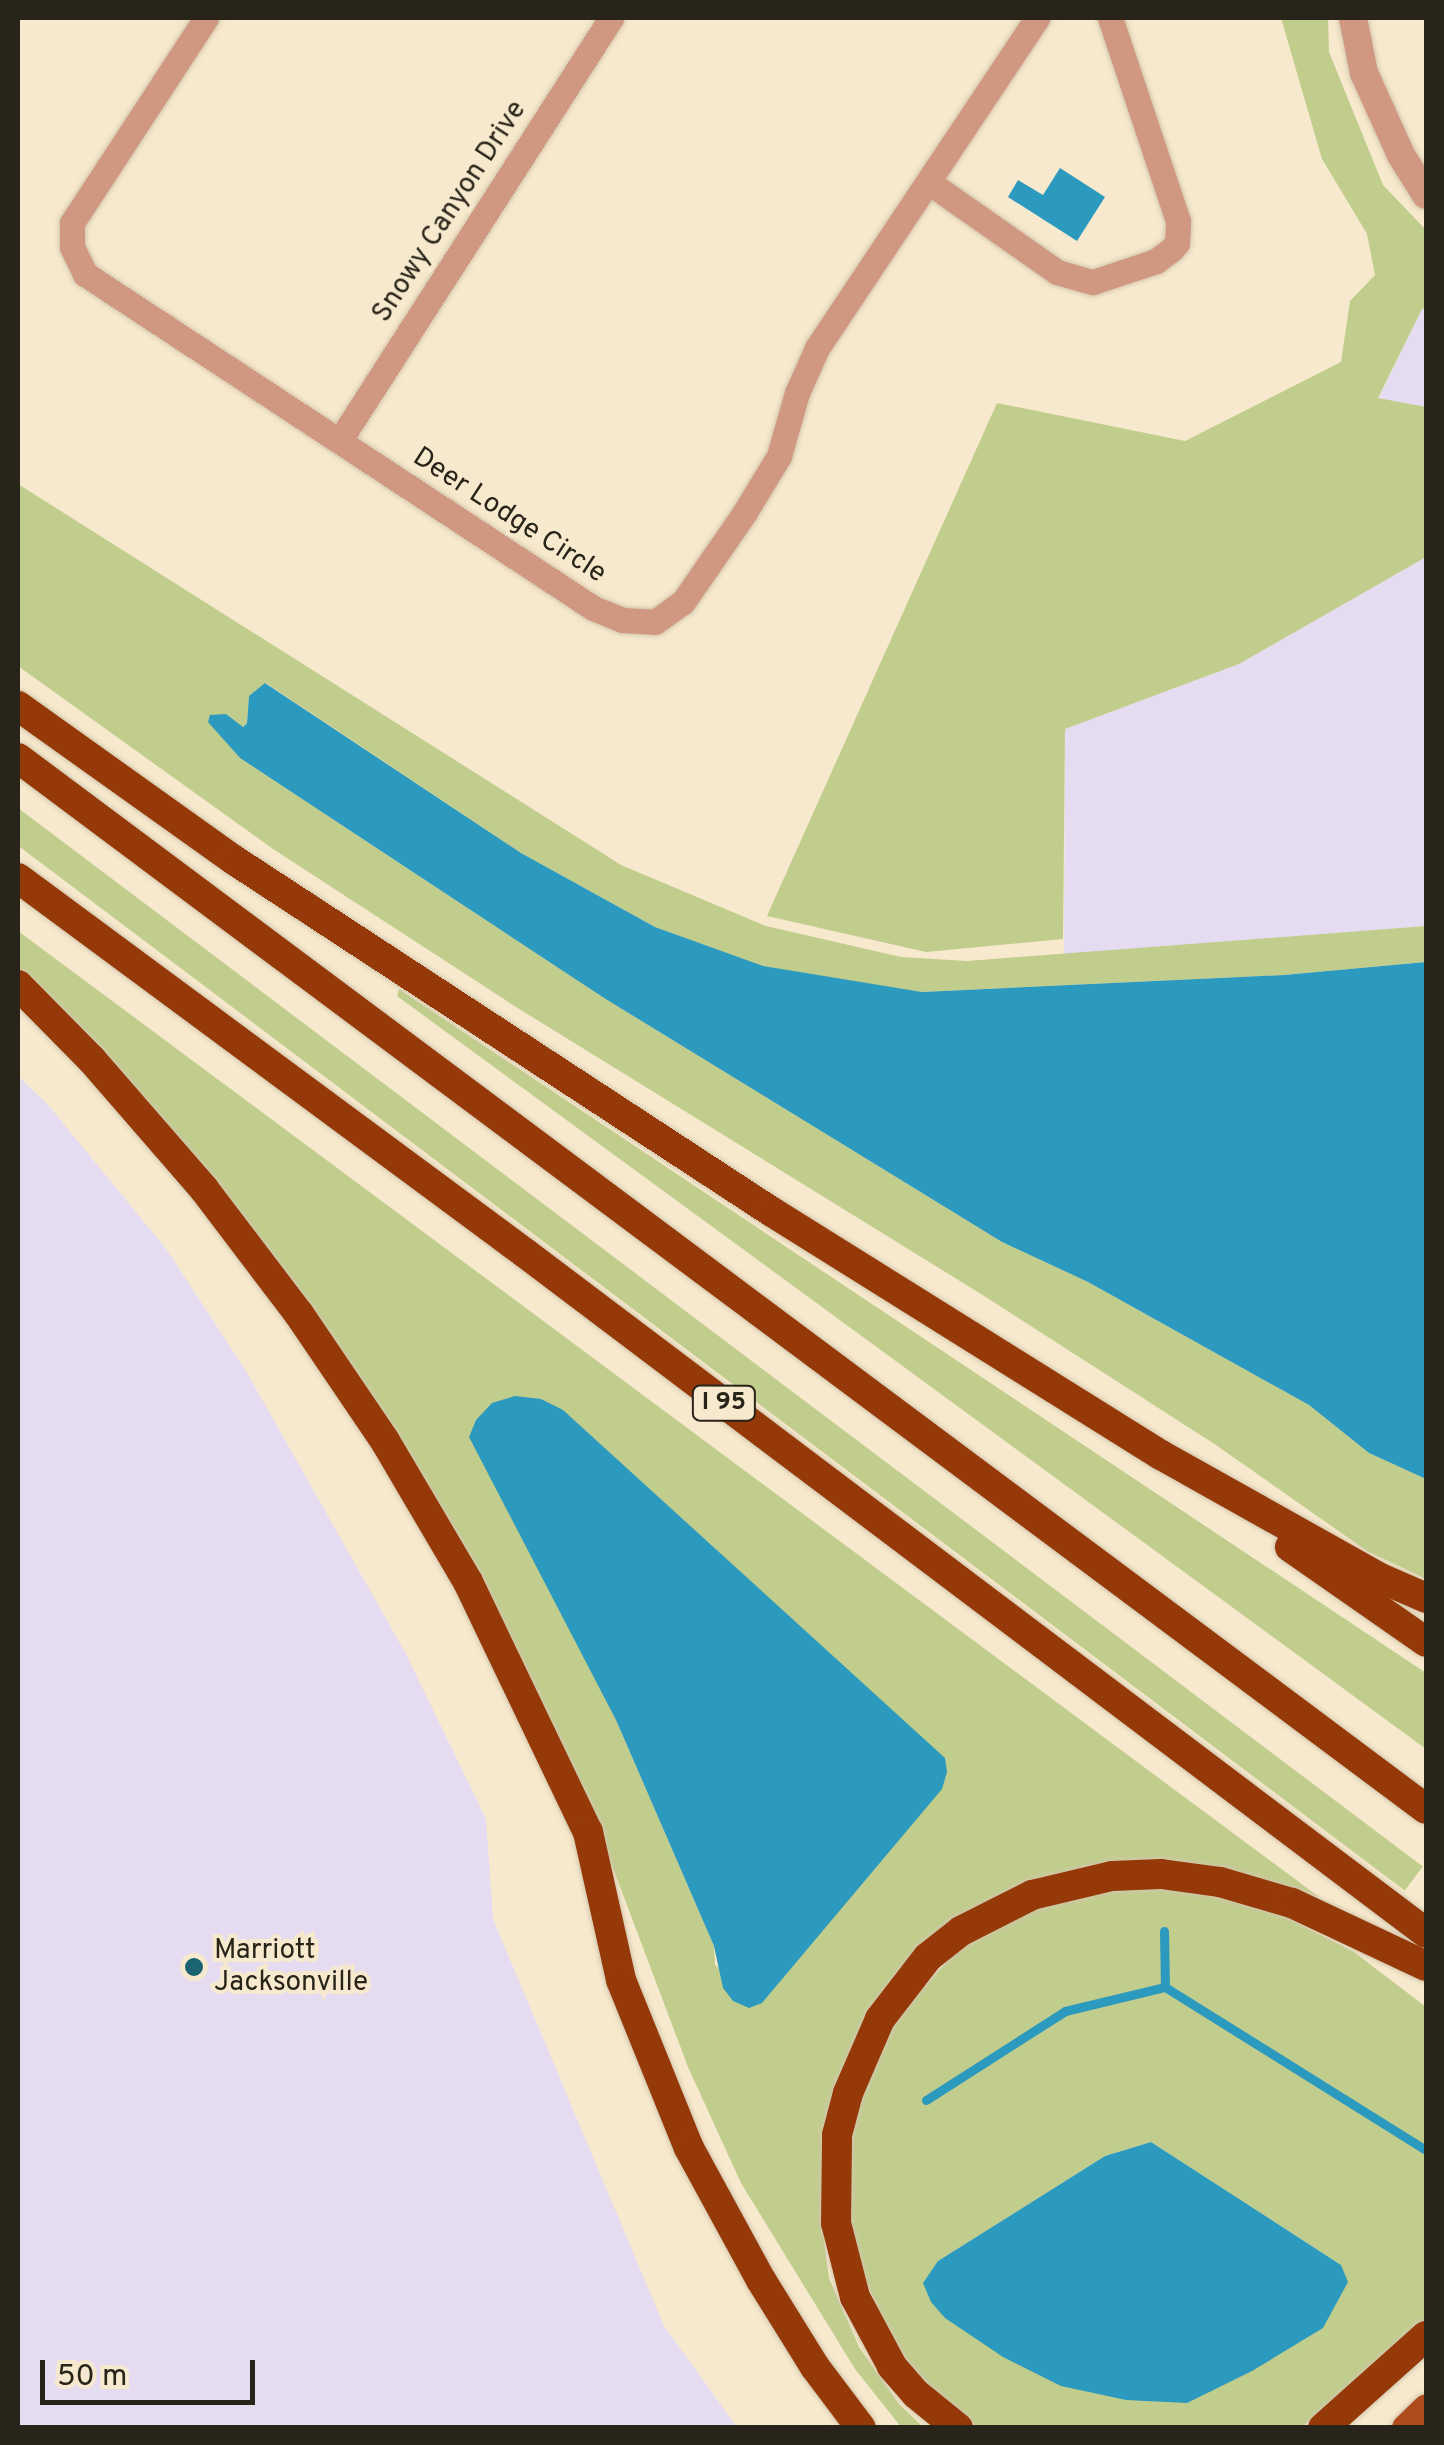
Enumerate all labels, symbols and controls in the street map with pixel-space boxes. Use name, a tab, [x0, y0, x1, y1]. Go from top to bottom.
street label: Snowy Canyon Drive	[366, 95, 534, 329]
street label: Deer Lodge Circle	[406, 441, 612, 591]
road number: I 95	[692, 1383, 756, 1423]
place label: Marriott Jacksonville	[214, 1934, 368, 2000]
marker: Marriott Jacksonville	[183, 1956, 205, 1978]
scale bar	[45, 2340, 260, 2402]
text: 50 m	[57, 2359, 127, 2396]

